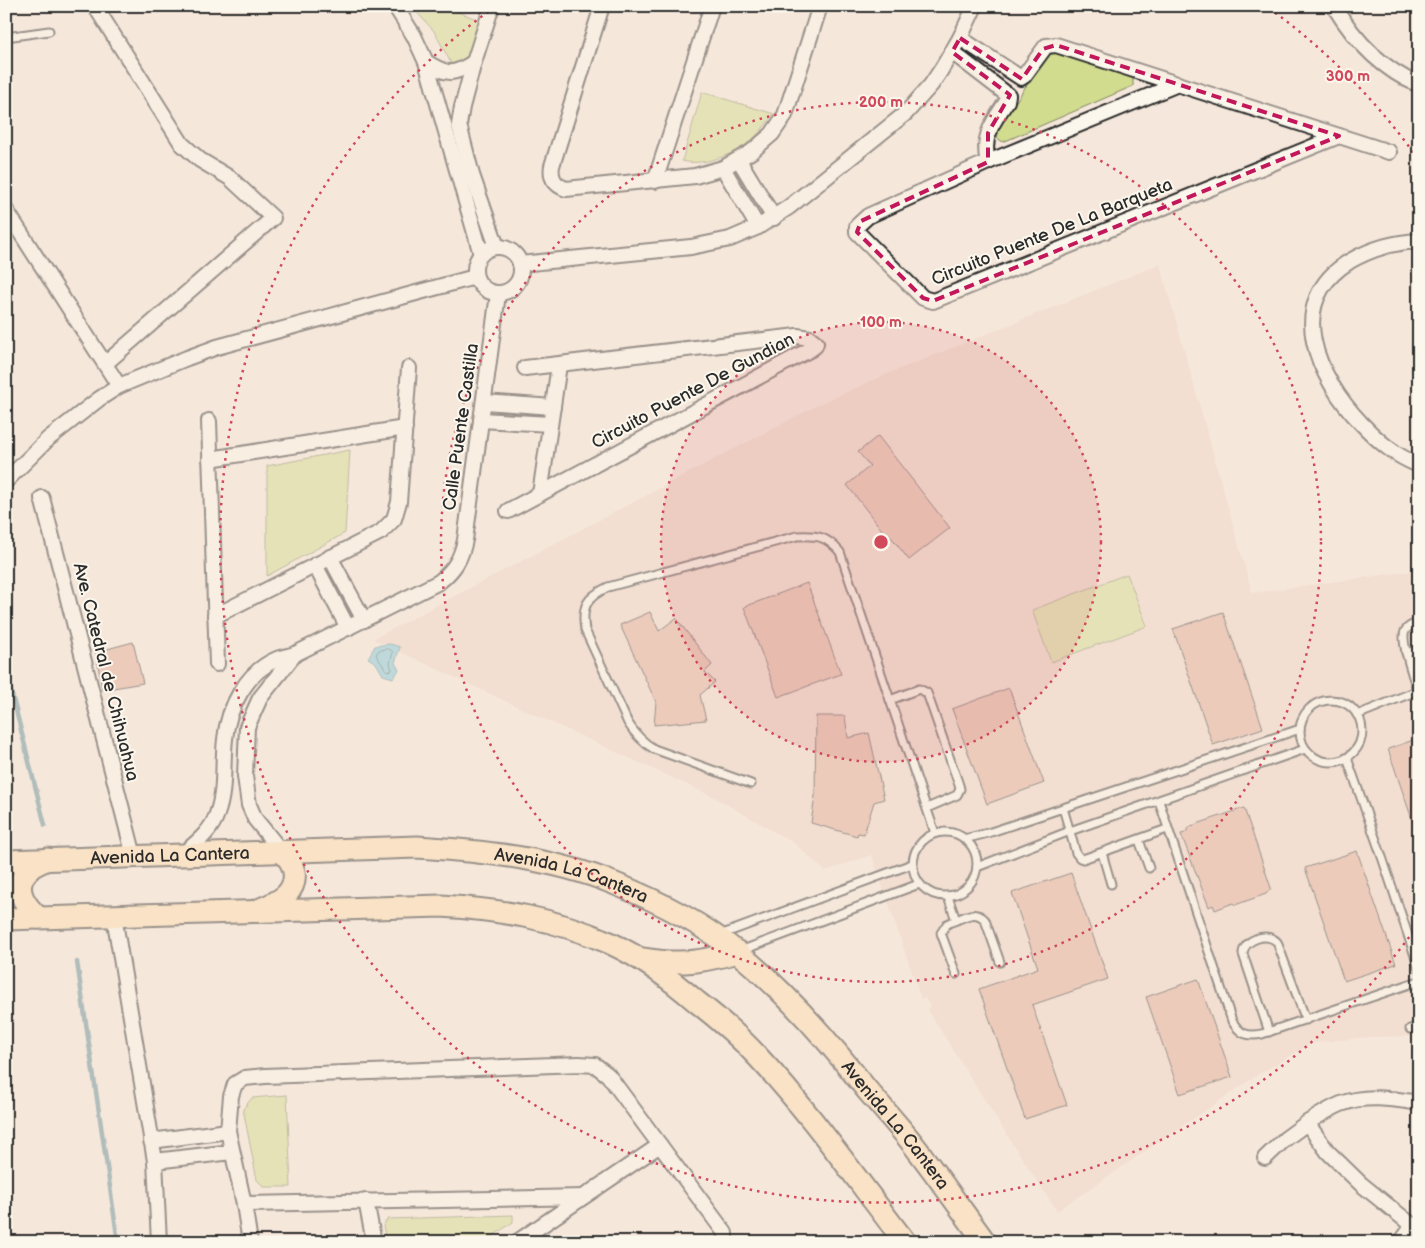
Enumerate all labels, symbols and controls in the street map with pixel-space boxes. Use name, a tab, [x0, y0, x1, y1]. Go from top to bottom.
text: 300 m	[1326, 67, 1370, 86]
text: 200 m	[859, 93, 903, 112]
street label: Circuito Puente De La Barqueta	[928, 174, 1176, 290]
text: 100 m	[860, 313, 902, 332]
street label: Circuito Puente De Gundian	[588, 329, 798, 453]
street label: Calle Puente Castilla	[439, 342, 483, 512]
centre of rings	[872, 533, 890, 551]
street label: Ave. Catedral de Chihuahua	[69, 561, 143, 783]
street label: Avenida La Cantera	[90, 842, 250, 869]
street label: Avenida La Cantera	[493, 844, 652, 907]
street label: Avenida La Cantera	[837, 1056, 954, 1193]

